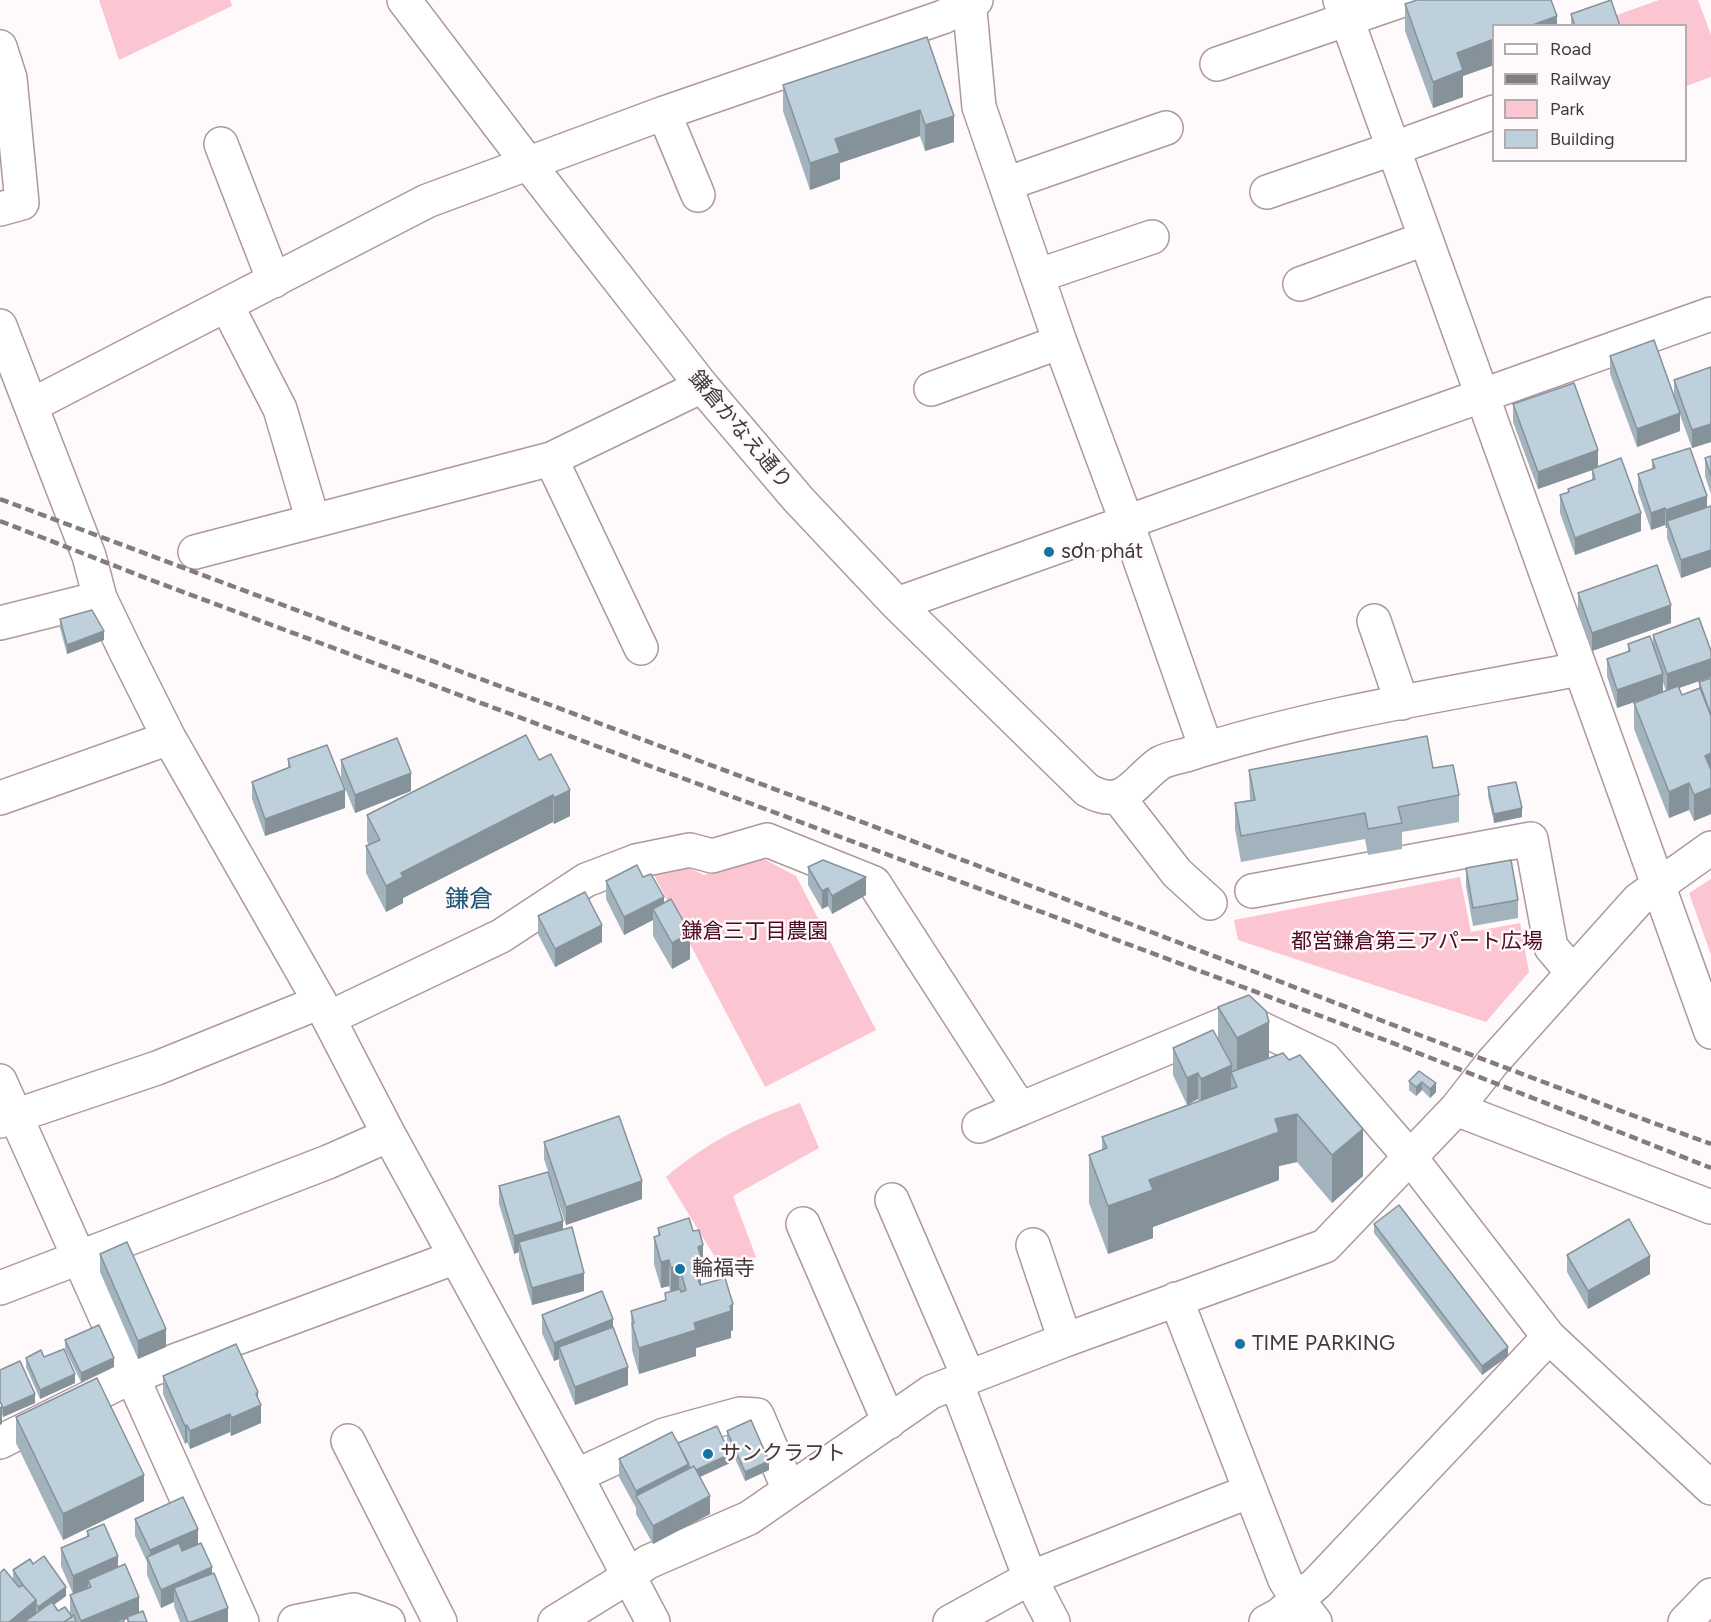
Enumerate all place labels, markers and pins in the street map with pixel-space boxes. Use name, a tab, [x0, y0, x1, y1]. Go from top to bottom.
place label: sơn phát	[1061, 539, 1143, 565]
marker: sơn phát	[1042, 545, 1056, 559]
place label: 輪福寺	[692, 1256, 755, 1282]
marker: 輪福寺	[673, 1262, 687, 1276]
place label: TIME PARKING	[1252, 1331, 1395, 1357]
marker: TIME PARKING	[1233, 1337, 1247, 1351]
place label: サンクラフト	[720, 1441, 846, 1467]
marker: サンクラフト	[701, 1447, 715, 1461]

